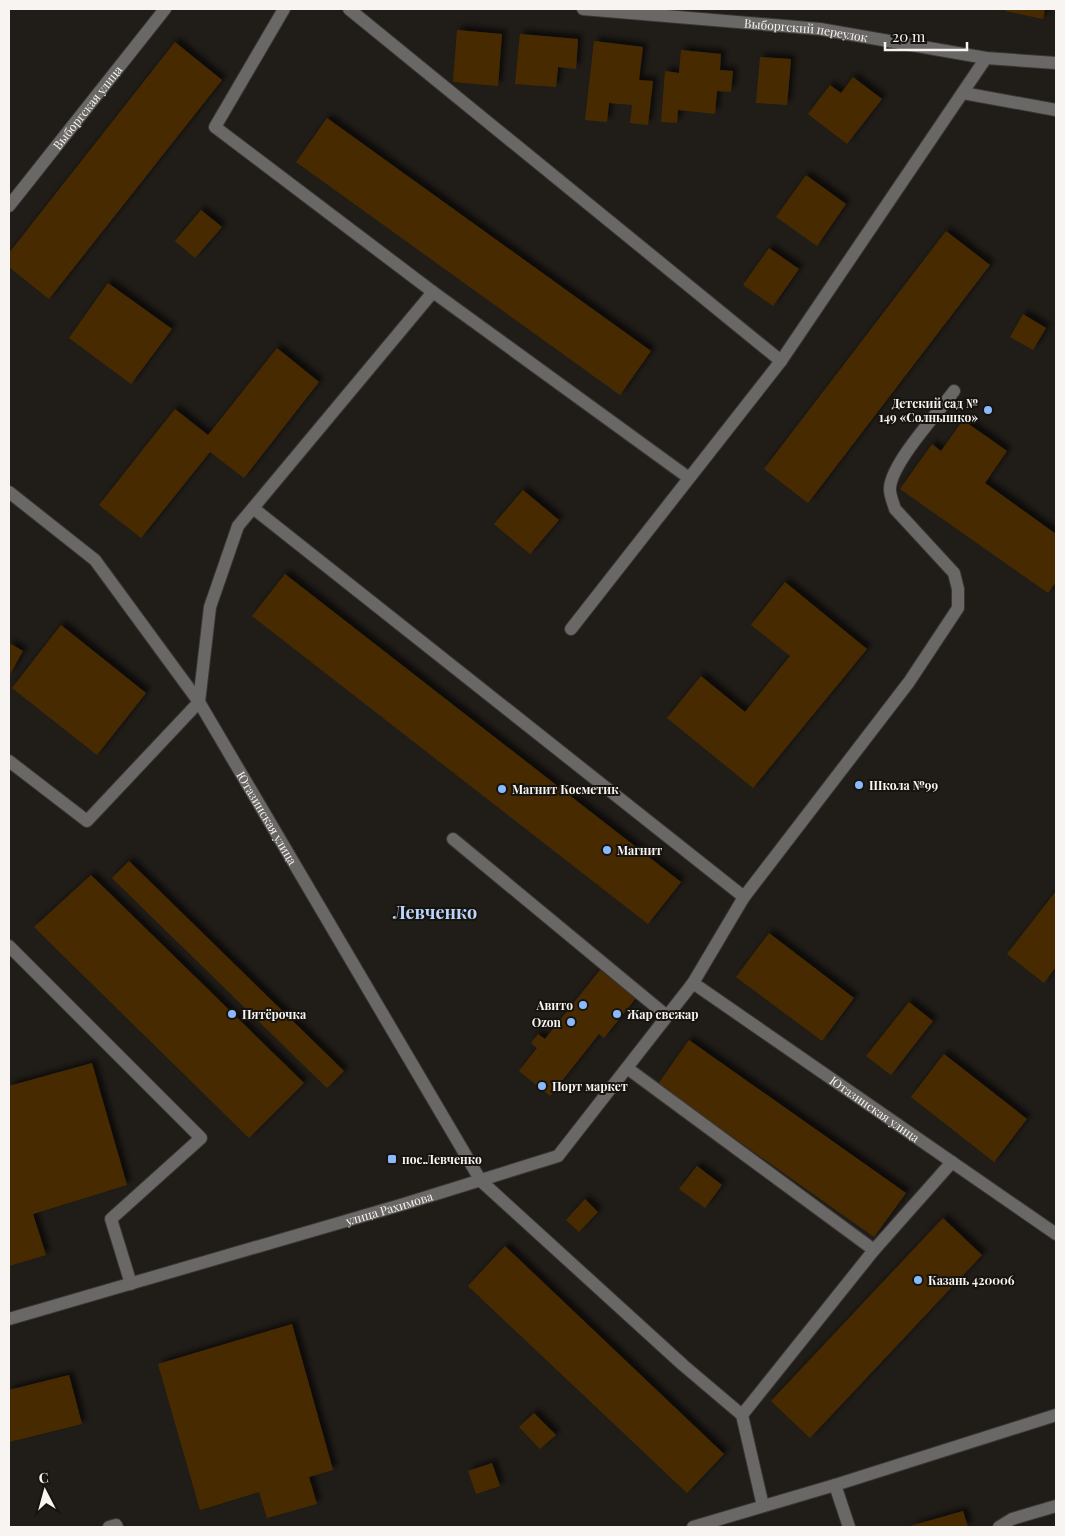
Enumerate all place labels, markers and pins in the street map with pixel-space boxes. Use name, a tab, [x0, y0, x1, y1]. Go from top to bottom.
place label: Детский сад № 149 «Солнышко»	[879, 395, 978, 425]
marker: Детский сад № 149 «Солнышко»	[982, 404, 994, 416]
place label: Школа №99	[869, 777, 938, 793]
marker: Школа №99	[853, 779, 865, 791]
place label: Магнит Косметик	[512, 781, 619, 797]
marker: Магнит Косметик	[496, 783, 508, 795]
place label: Магнит	[617, 842, 662, 858]
marker: Магнит	[601, 844, 613, 856]
place label: Авито	[536, 997, 573, 1013]
marker: Авито	[577, 999, 589, 1011]
place label: Пятёрочка	[242, 1006, 307, 1022]
place label: Жар свежар	[626, 1006, 698, 1022]
marker: Пятёрочка	[226, 1008, 238, 1020]
marker: Жар свежар	[611, 1008, 623, 1020]
place label: Ozon	[532, 1014, 562, 1030]
marker: Ozon	[565, 1016, 577, 1028]
place label: Порт маркет	[552, 1078, 628, 1094]
marker: Порт маркет	[536, 1080, 548, 1092]
place label: пос.Левченко	[402, 1151, 482, 1167]
marker: пос.Левченко	[386, 1153, 398, 1165]
place label: Казань 420006	[928, 1272, 1015, 1288]
marker: Казань 420006	[912, 1274, 924, 1286]

